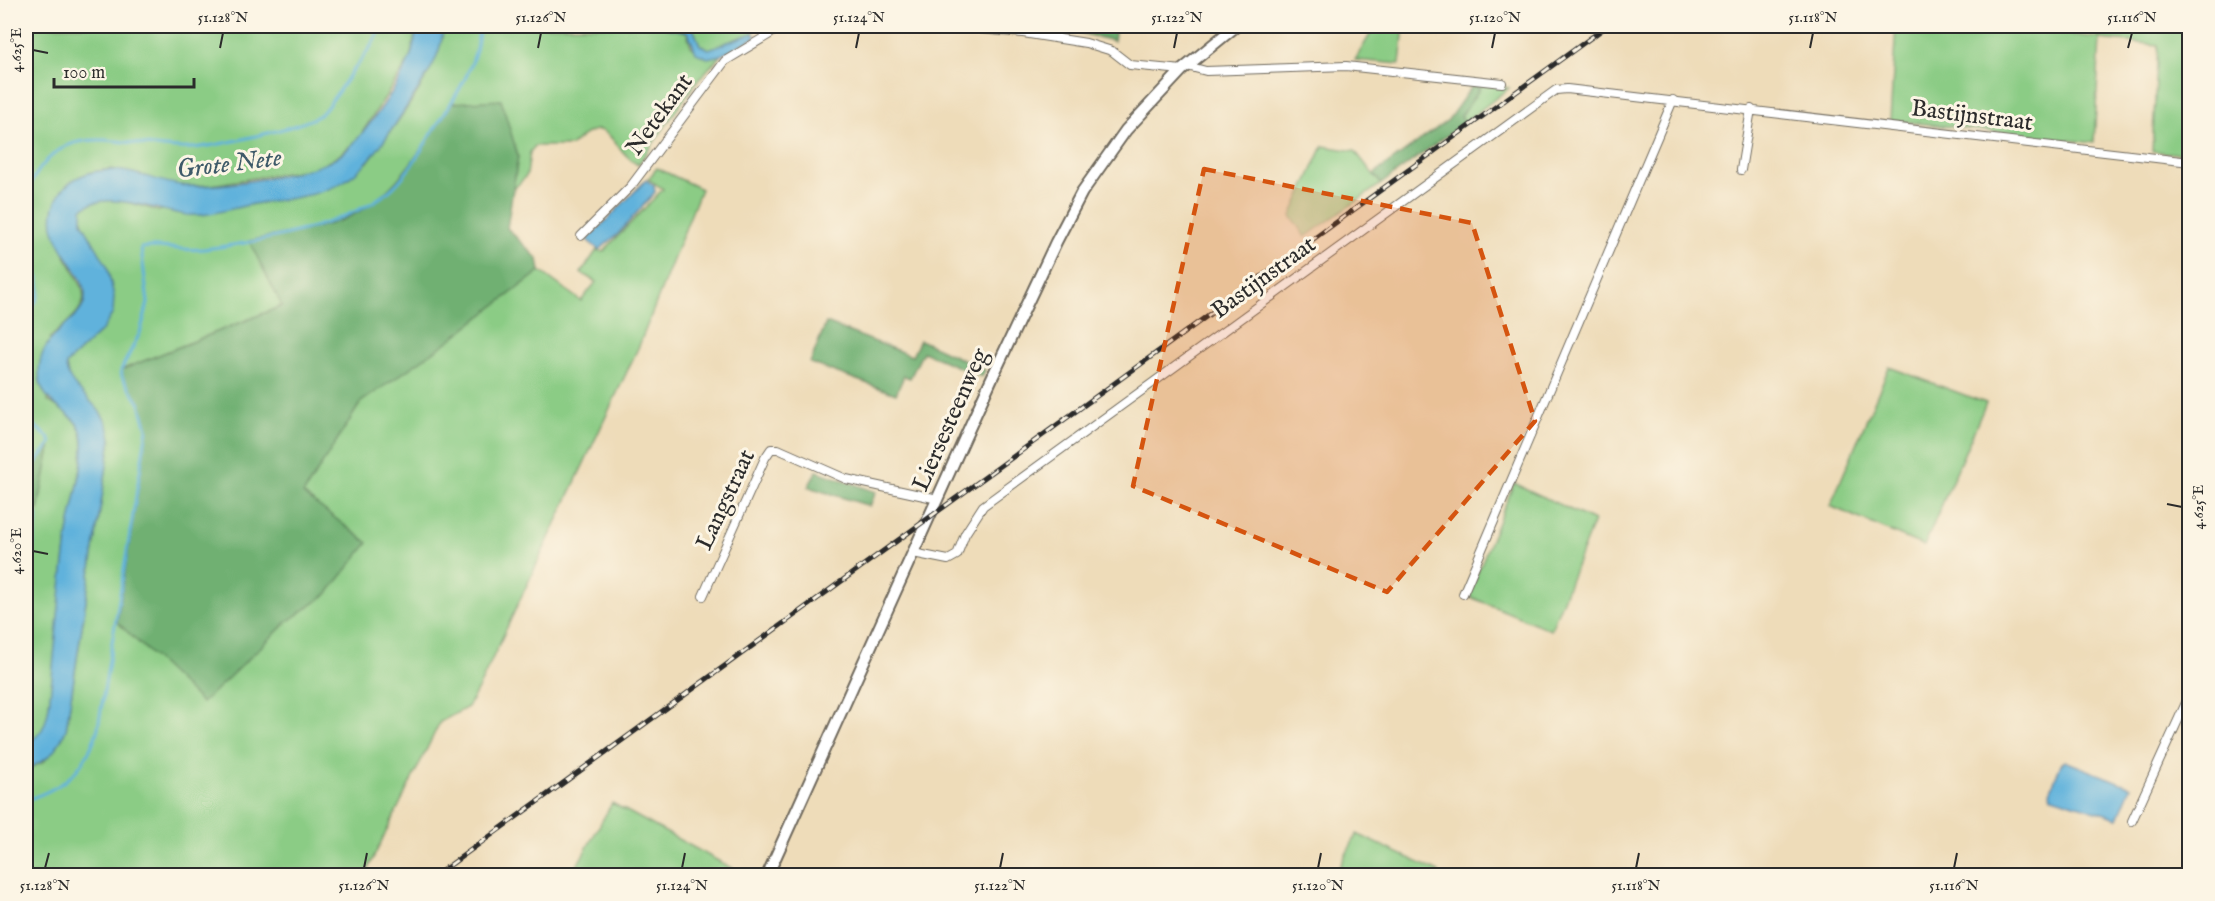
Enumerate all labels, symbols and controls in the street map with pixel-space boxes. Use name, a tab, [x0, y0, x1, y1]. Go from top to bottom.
text: 51.128°N	[198, 8, 248, 27]
text: 51.126°N	[516, 8, 566, 27]
text: 51.124°N	[833, 8, 885, 27]
text: 51.122°N	[1151, 8, 1203, 27]
text: 51.120°N	[1469, 8, 1521, 27]
text: 51.118°N	[1788, 8, 1838, 27]
text: 51.116°N	[2107, 8, 2157, 27]
text: 4.625°E	[7, 28, 26, 72]
scale bar	[54, 51, 194, 89]
text: 100 m	[63, 62, 105, 85]
street label: Netekant	[620, 68, 700, 162]
street label: Bastijnstraat	[1909, 93, 2035, 139]
water label: Grote Nete	[175, 141, 284, 187]
street label: Bastijnstraat	[1205, 230, 1323, 326]
street label: Liersesteenweg	[906, 343, 997, 496]
street label: Langstraat	[689, 445, 763, 555]
text: 4.625°E	[2189, 485, 2208, 529]
text: 4.620°E	[7, 528, 26, 574]
text: 51.128°N	[20, 876, 70, 895]
text: 51.126°N	[339, 876, 389, 895]
text: 51.124°N	[656, 876, 708, 895]
text: 51.122°N	[974, 876, 1026, 895]
text: 51.120°N	[1292, 876, 1344, 895]
text: 51.118°N	[1611, 876, 1661, 895]
text: 51.116°N	[1929, 876, 1979, 895]

